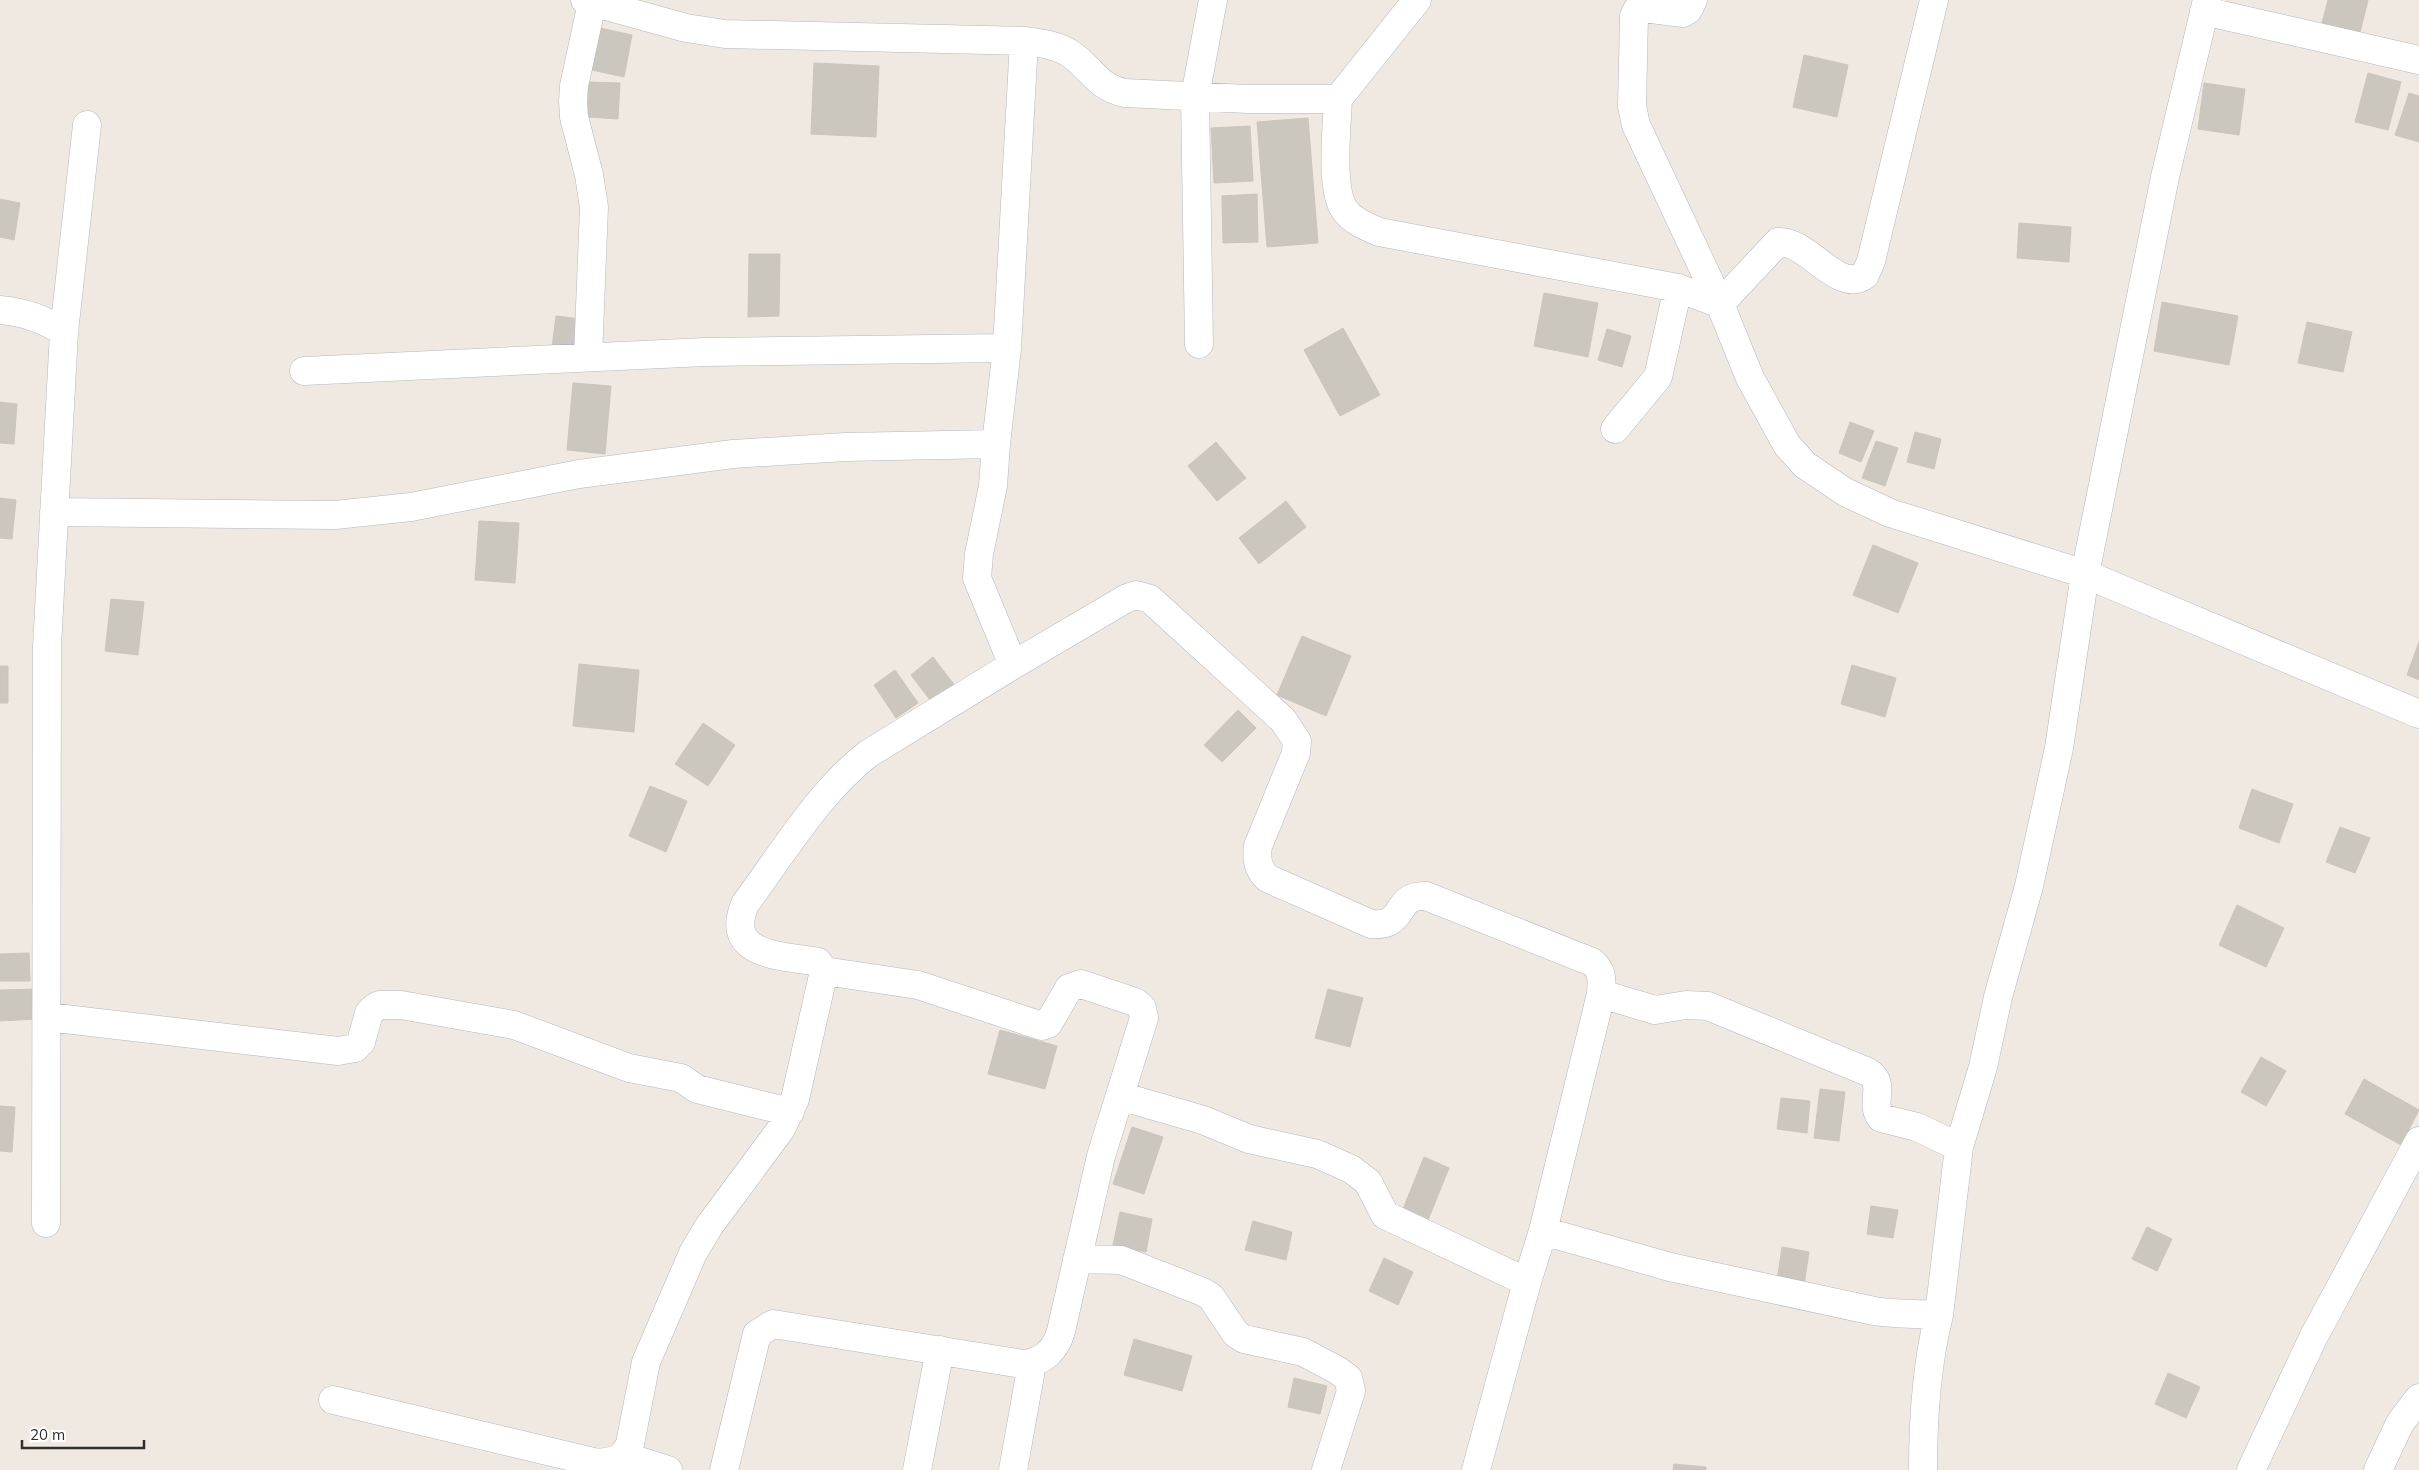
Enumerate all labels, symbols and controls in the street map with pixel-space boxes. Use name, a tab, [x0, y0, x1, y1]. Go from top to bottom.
scale bar	[22, 1418, 145, 1450]
text: 20 m	[30, 1425, 65, 1444]

